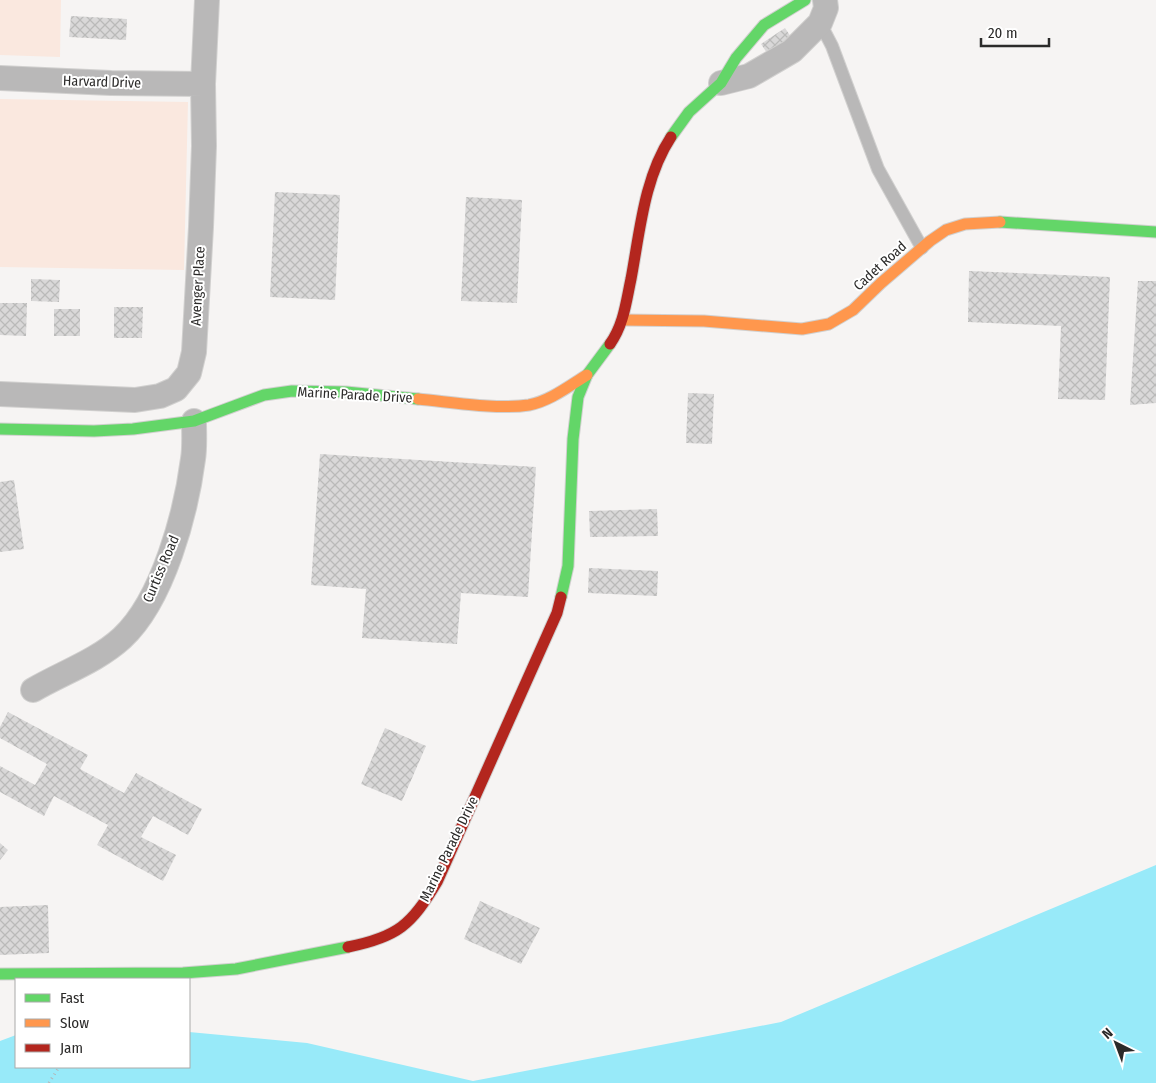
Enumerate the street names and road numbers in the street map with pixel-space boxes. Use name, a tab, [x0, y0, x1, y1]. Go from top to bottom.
street label: Harvard Drive	[63, 72, 141, 92]
street label: Cadet Road	[850, 238, 910, 294]
street label: Avenger Place	[187, 246, 209, 326]
street label: Marine Parade Drive	[297, 384, 413, 406]
street label: Curtiss Road	[139, 533, 183, 605]
street label: Marine Parade Drive	[416, 794, 482, 904]

